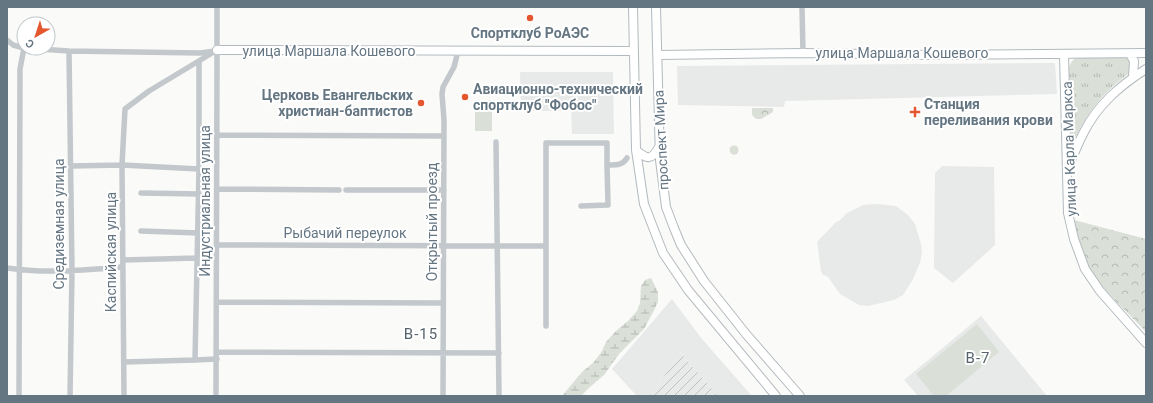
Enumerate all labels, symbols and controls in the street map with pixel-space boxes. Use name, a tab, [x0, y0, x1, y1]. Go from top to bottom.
marker: Спортклуб РоАЭС	[525, 13, 535, 23]
north arrow	[16, 16, 56, 56]
place label: Спортклуб РоАЭС	[471, 25, 589, 41]
text: С	[23, 36, 37, 51]
street label: улица Маршала Кошевого	[243, 43, 416, 59]
street label: улица Маршала Кошевого	[816, 45, 989, 61]
place label: Авиационно-технический спортклуб "Фобос"	[473, 81, 643, 113]
street label: улица Карла Маркса	[1059, 81, 1079, 217]
place label: Церковь Евангельских христиан-баптистов	[262, 87, 414, 119]
street label: проспект Мира	[650, 89, 672, 191]
marker: Авиационно-технический спортклуб "Фобос"	[460, 92, 470, 102]
place label: Станция переливания крови	[924, 96, 1053, 128]
marker: Церковь Евангельских христиан-баптистов	[416, 98, 426, 108]
marker: Станция переливания крови	[909, 106, 921, 118]
street label: Индустриальная улица	[197, 125, 213, 277]
street label: Средиземная улица	[51, 158, 67, 290]
street label: Открытый проезд	[424, 162, 440, 281]
street label: Каспийская улица	[103, 192, 119, 312]
street label: Рыбачий переулок	[284, 225, 407, 241]
district label: В-15	[404, 325, 438, 343]
district label: В-7	[966, 349, 990, 367]

